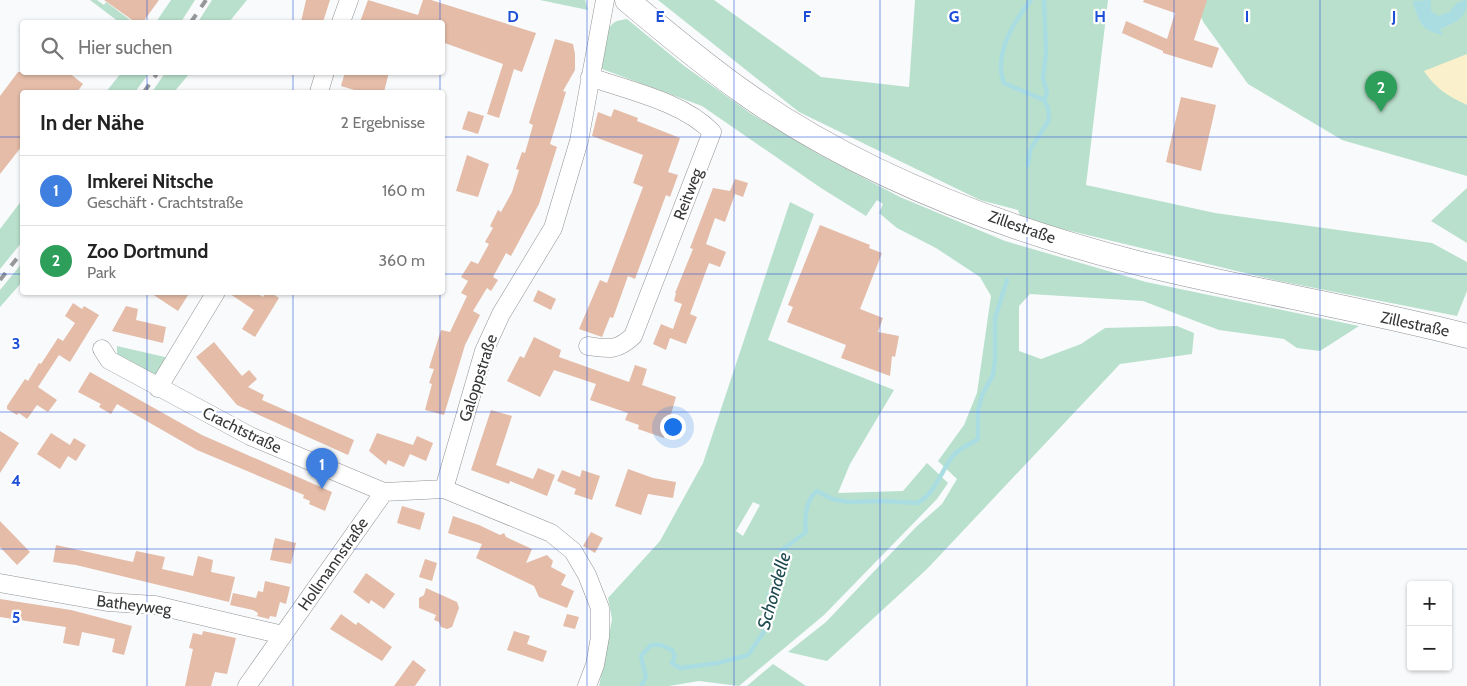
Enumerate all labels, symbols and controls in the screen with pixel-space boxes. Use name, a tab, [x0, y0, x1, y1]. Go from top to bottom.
text: D	[507, 7, 519, 26]
text: E	[655, 7, 665, 26]
text: F	[803, 7, 812, 26]
text: G	[949, 7, 959, 26]
text: H	[1094, 7, 1106, 26]
text: I	[1245, 7, 1249, 26]
text: J	[1391, 7, 1396, 26]
search box	[20, 20, 445, 75]
icon: search	[38, 34, 66, 62]
text: Hier suchen	[78, 36, 172, 59]
pin: 2	[1365, 71, 1397, 112]
text: In der Nähe	[40, 110, 144, 135]
text: 2 Ergebnisse	[341, 113, 425, 132]
street label: Reitweg	[669, 164, 707, 223]
text: Imkerei Nitsche	[87, 170, 213, 193]
text: 1	[53, 181, 59, 200]
text: 160 m	[382, 181, 425, 200]
text: Geschäft · Crachtstraße	[87, 193, 243, 212]
street label: Zillestraße	[986, 207, 1058, 247]
text: Zoo Dortmund	[87, 240, 208, 263]
text: 2	[52, 251, 60, 270]
text: 360 m	[378, 251, 425, 270]
text: Park	[87, 263, 116, 282]
street label: Zillestraße	[1379, 307, 1451, 341]
street label: Galoppstraße	[455, 332, 501, 424]
text: 3	[12, 334, 20, 353]
street label: Crachtstraße	[199, 403, 285, 457]
your location	[660, 414, 686, 440]
pin: 1	[306, 448, 338, 489]
text: 4	[11, 471, 21, 490]
street label: Hollmannstraße	[294, 514, 372, 614]
water label: Schondelle	[753, 550, 795, 632]
map controls	[1407, 581, 1452, 671]
button: +	[1407, 581, 1452, 626]
street label: Batheyweg	[96, 591, 173, 619]
text: 5	[12, 608, 20, 627]
button: −	[1407, 626, 1452, 671]

